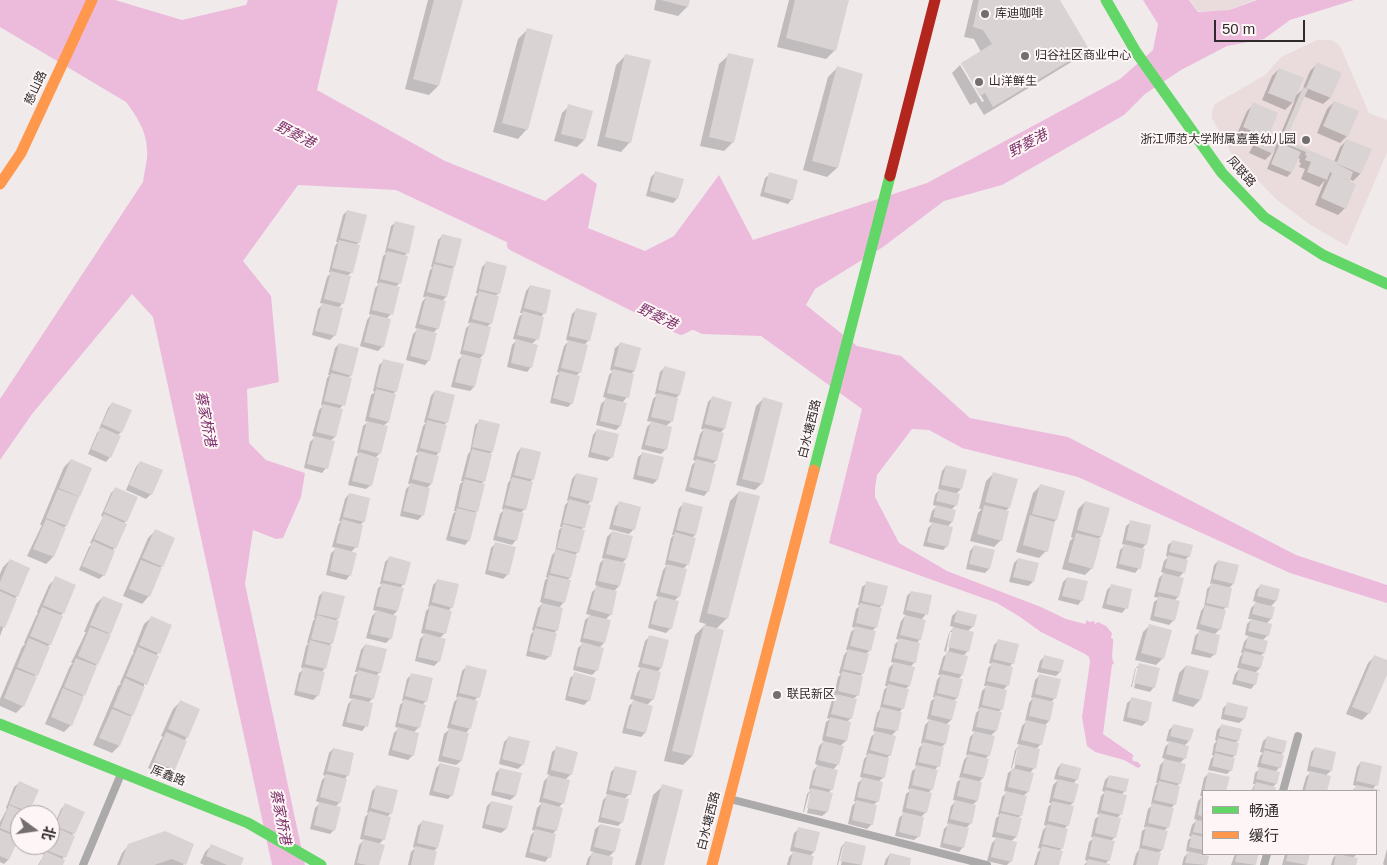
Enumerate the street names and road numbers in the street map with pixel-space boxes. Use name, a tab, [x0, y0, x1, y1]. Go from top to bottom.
street label: 慈山路	[22, 69, 50, 107]
street label: 凤联路	[1224, 154, 1258, 190]
street label: 白水塘西路	[796, 398, 824, 460]
street label: 厍鑫路	[149, 763, 187, 789]
street label: 白水塘西路	[695, 790, 723, 852]

